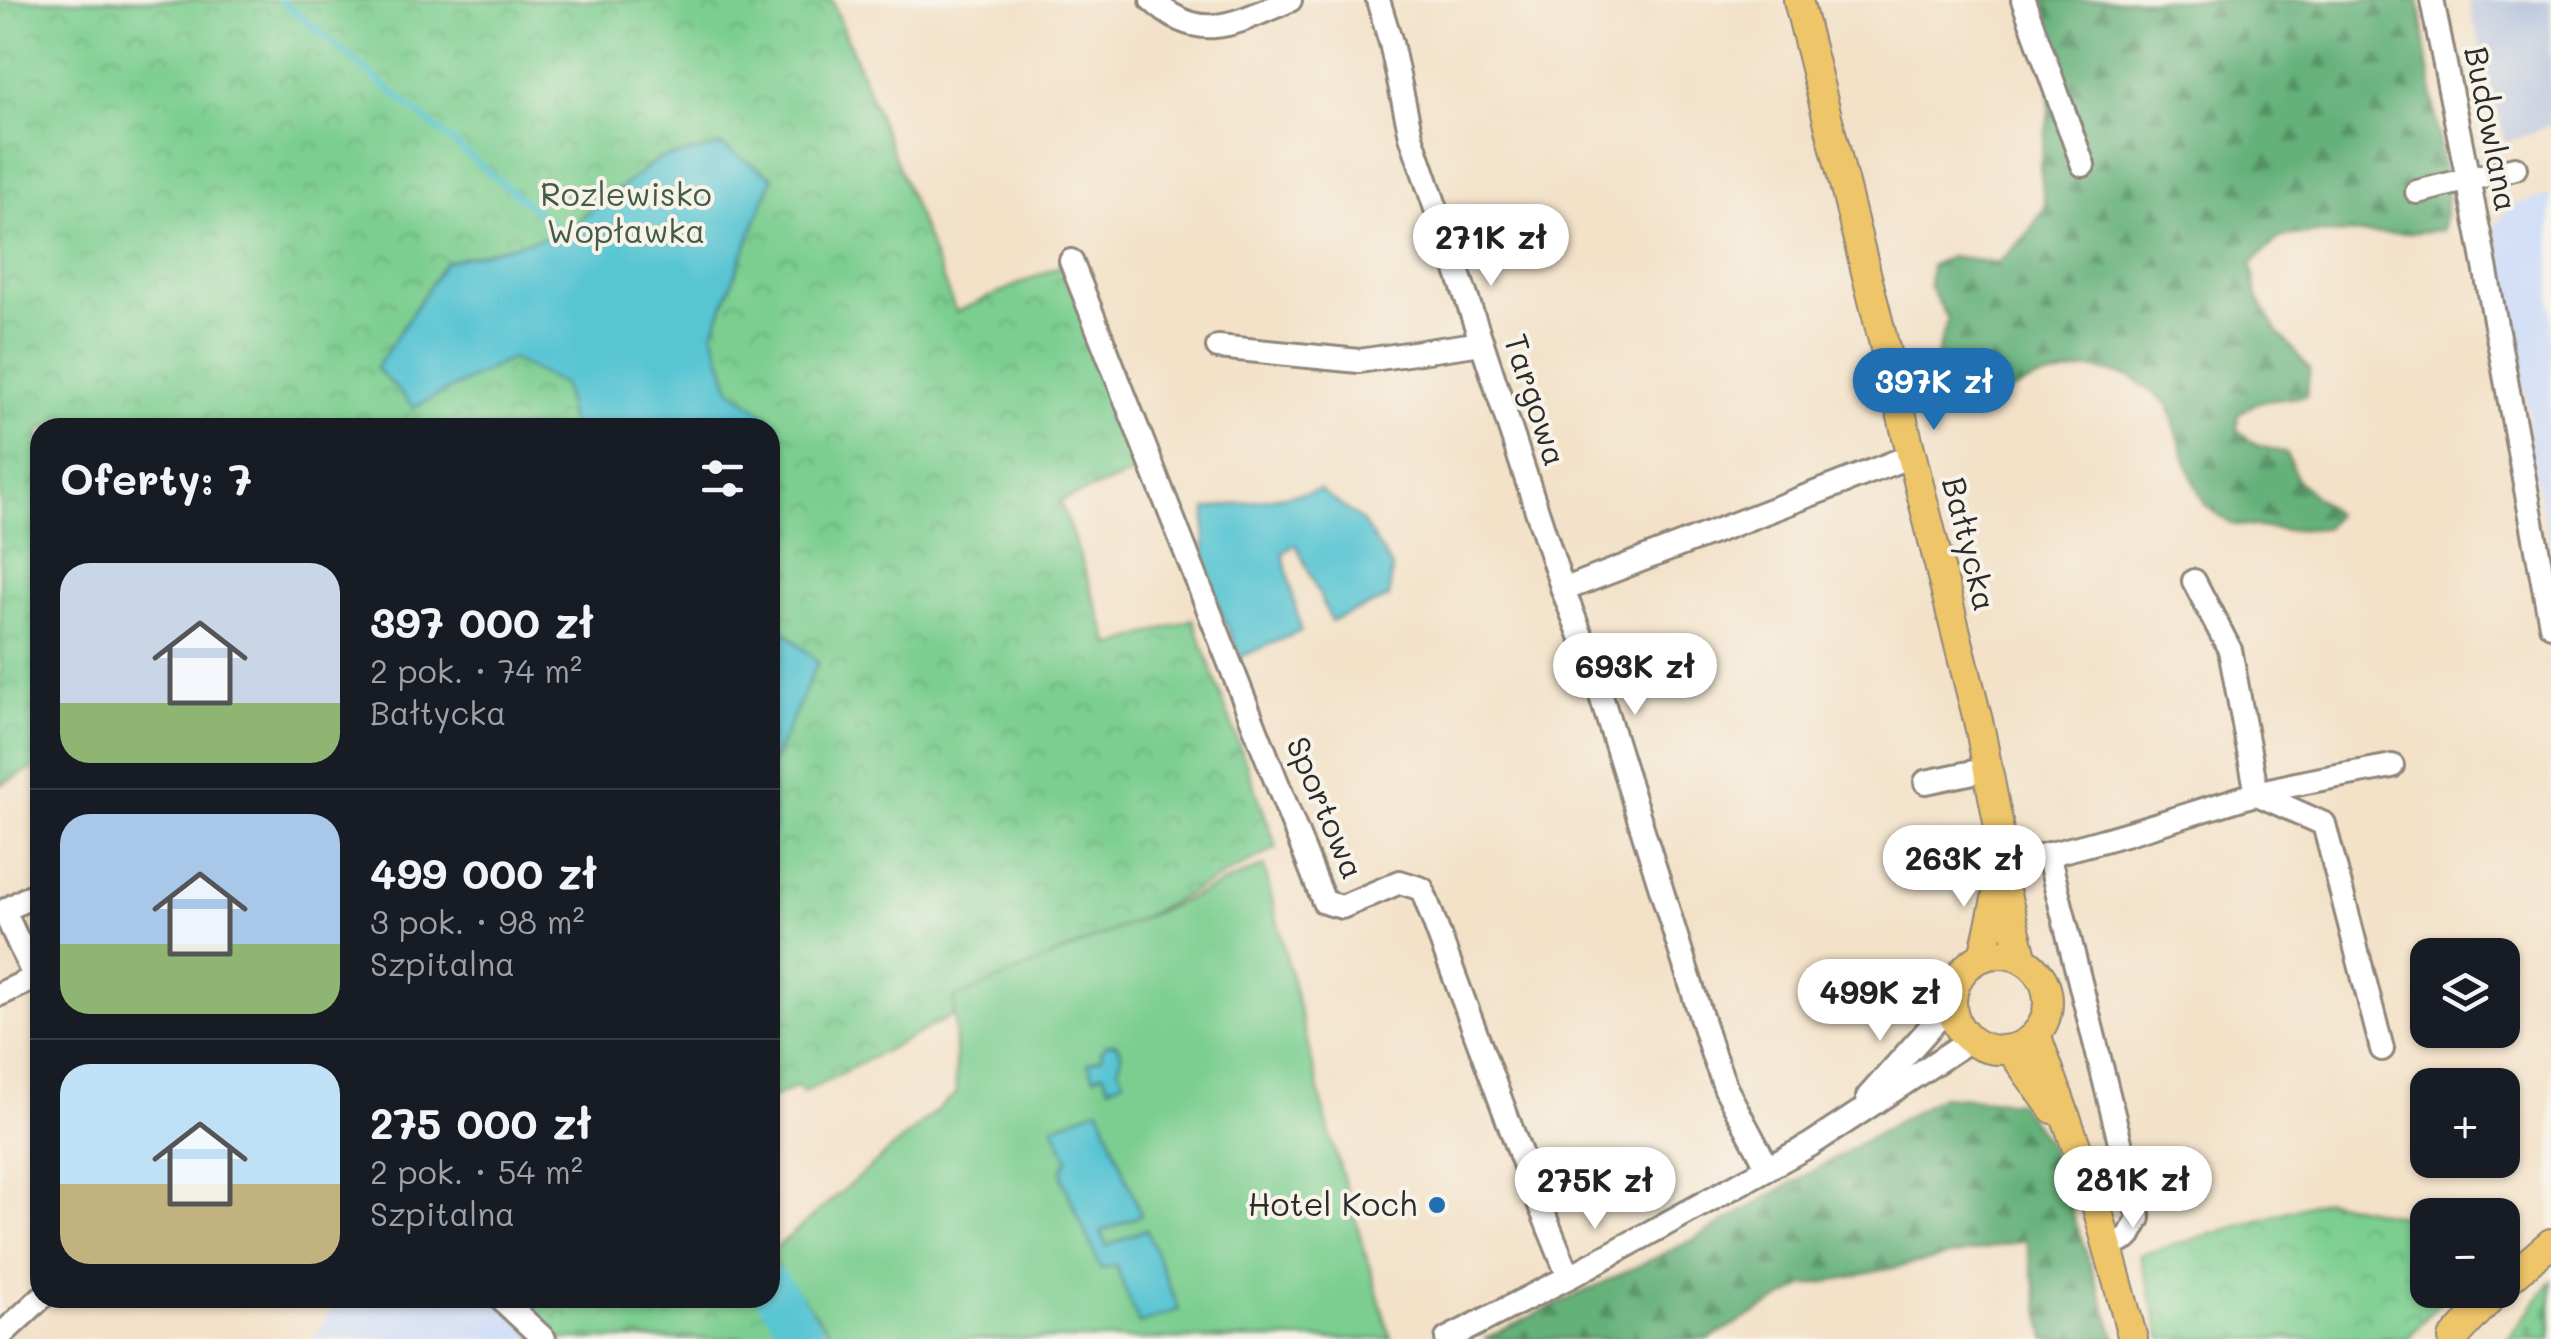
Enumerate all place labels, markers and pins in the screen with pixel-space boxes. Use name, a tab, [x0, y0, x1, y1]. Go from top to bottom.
pin: 271K zł	[1399, 204, 1583, 289]
pin: 397K zł	[1842, 348, 2026, 433]
pin: 693K zł	[1543, 633, 1727, 718]
pin: 263K zł	[1872, 825, 2056, 910]
pin: 499K zł	[1788, 959, 1972, 1044]
pin: 281K zł	[2041, 1146, 2225, 1231]
pin: 275K zł	[1503, 1147, 1687, 1232]
place label: Hotel Koch	[1248, 1182, 1417, 1224]
marker: Hotel Koch	[1426, 1194, 1448, 1216]

